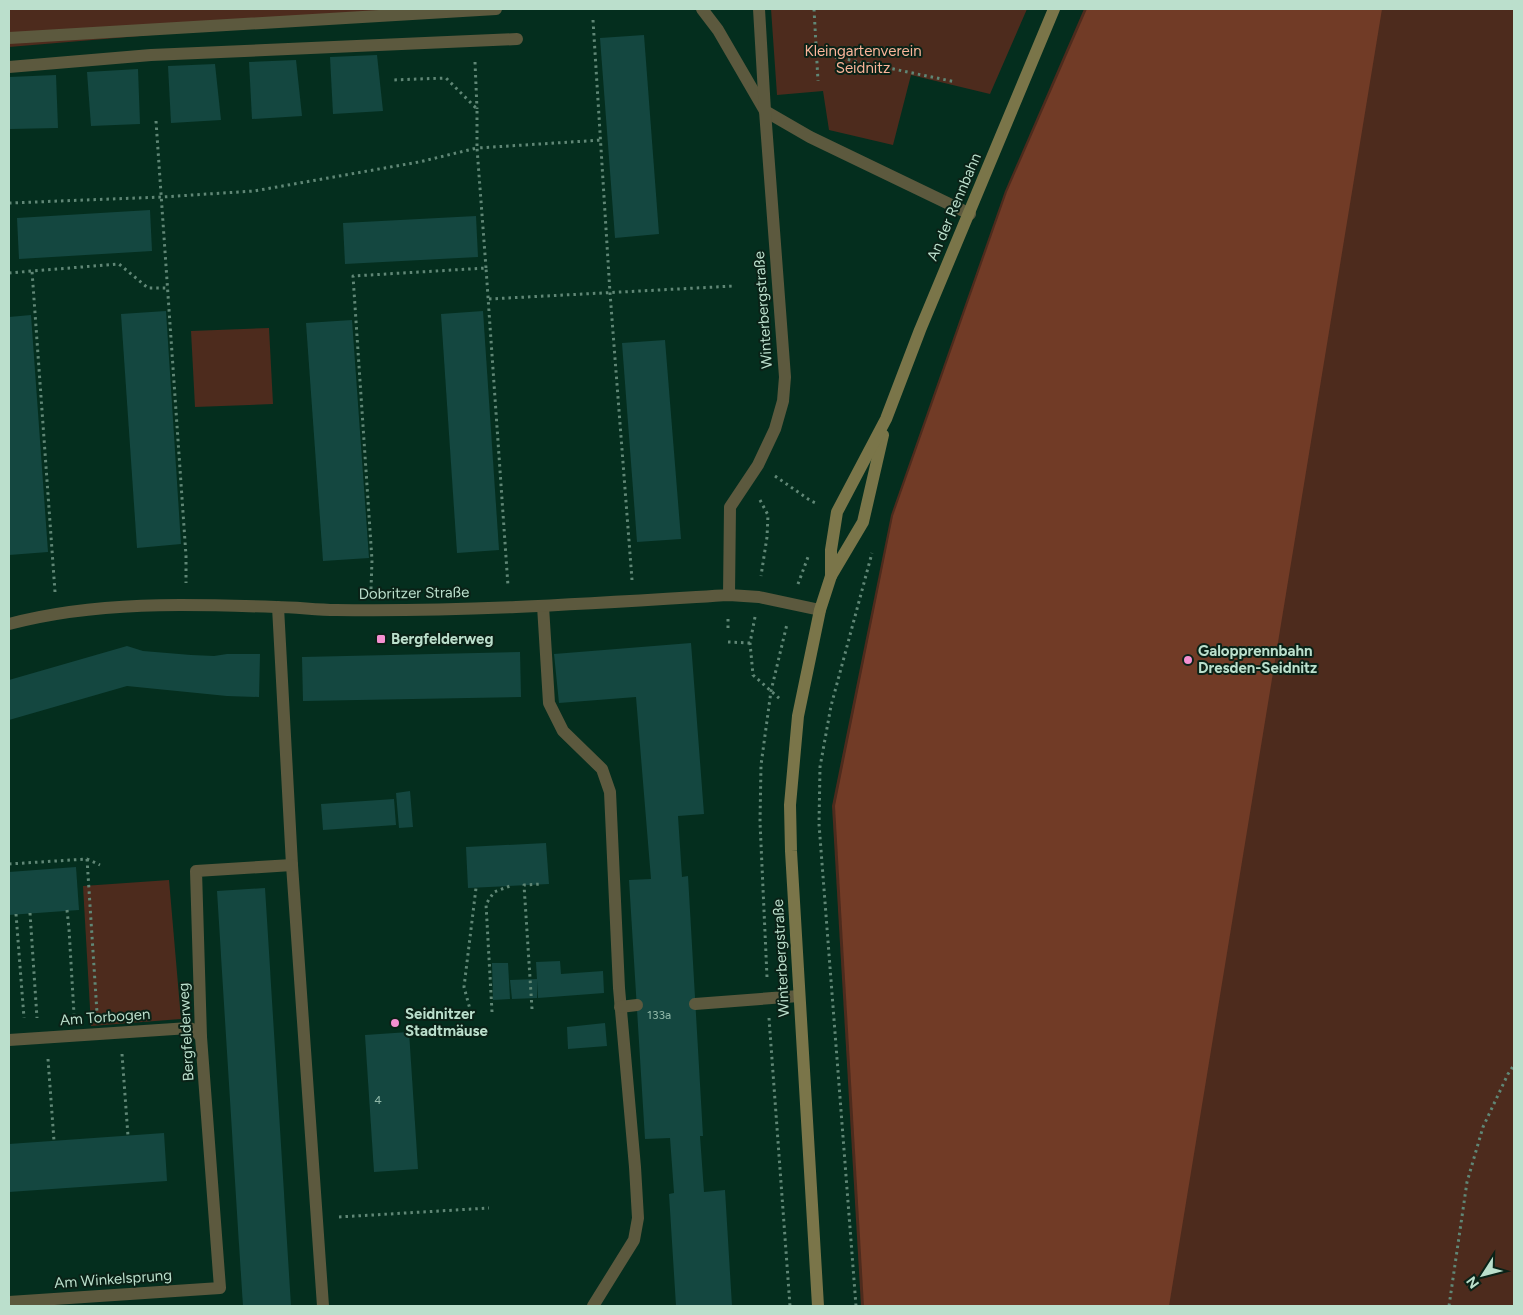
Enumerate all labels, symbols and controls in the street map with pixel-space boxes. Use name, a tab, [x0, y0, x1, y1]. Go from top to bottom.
park label: Kleingartenverein Seidnitz	[804, 42, 922, 77]
street label: An der Rennbahn	[923, 150, 985, 264]
street label: Winterbergstraße	[750, 251, 776, 369]
street label: Dobritzer Straße	[359, 583, 469, 603]
place label: Bergfelderweg	[391, 630, 493, 648]
marker: Bergfelderweg	[375, 633, 387, 645]
place label: Galopprennbahn Dresden-Seidnitz	[1198, 642, 1317, 677]
marker: Galopprennbahn Dresden-Seidnitz	[1182, 654, 1194, 666]
street label: Winterbergstraße	[769, 899, 793, 1017]
street label: Bergfelderweg	[174, 982, 198, 1082]
street label: Am Torbogen	[59, 1005, 151, 1029]
place label: Seidnitzer Stadtmäuse	[405, 1005, 488, 1040]
house number: 133a	[647, 1008, 671, 1022]
marker: Seidnitzer Stadtmäuse	[389, 1017, 401, 1029]
house number: 4	[374, 1093, 382, 1107]
north arrow	[1458, 1250, 1508, 1300]
street label: Am Winkelsprung	[54, 1266, 172, 1292]
text: N	[1463, 1273, 1483, 1292]

